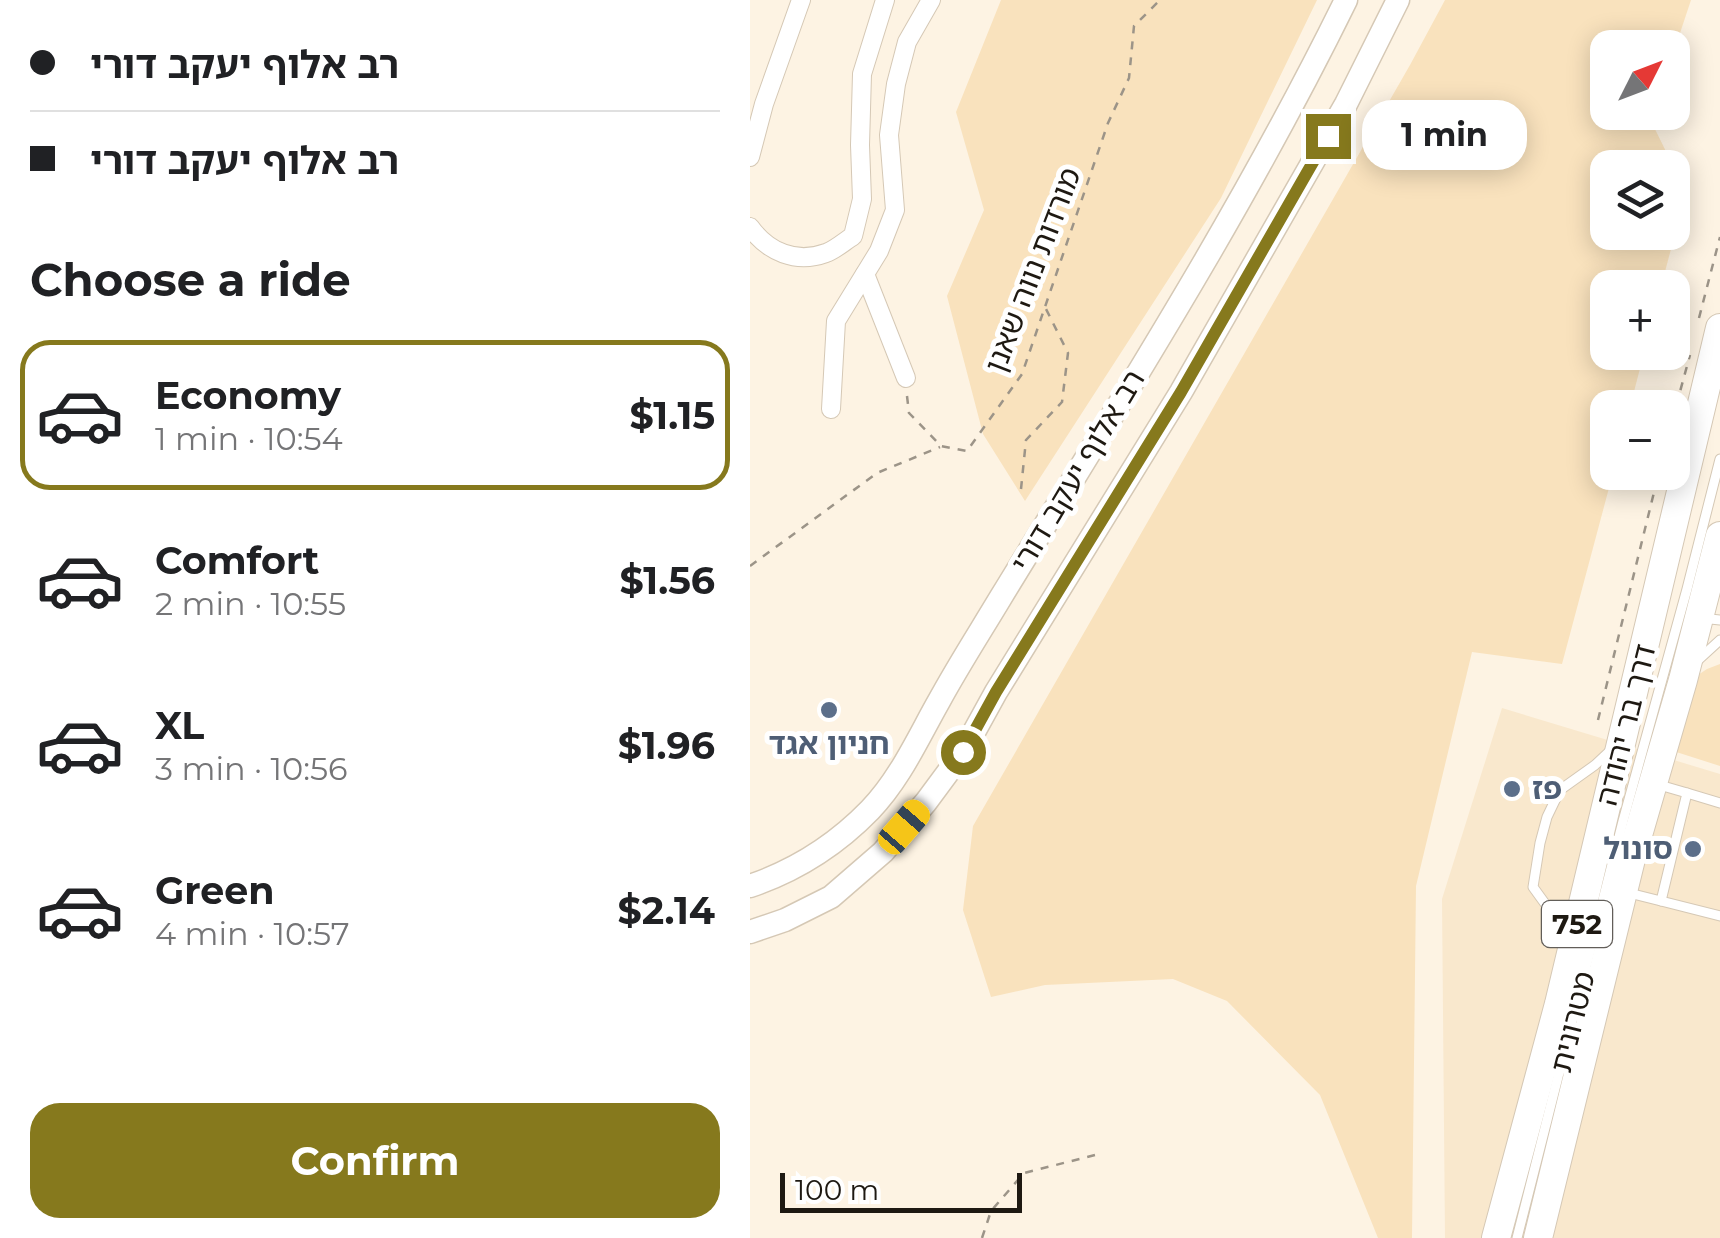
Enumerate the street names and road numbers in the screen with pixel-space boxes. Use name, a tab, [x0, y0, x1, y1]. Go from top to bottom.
street label: מורדות נווה שאנן	[977, 162, 1089, 377]
street label: רב אלוף יעקב דורי	[1003, 363, 1153, 579]
street label: דרך בר יהודה	[1588, 640, 1663, 809]
road number: 752	[1542, 901, 1612, 947]
street label: מטרונית	[1542, 967, 1603, 1076]

